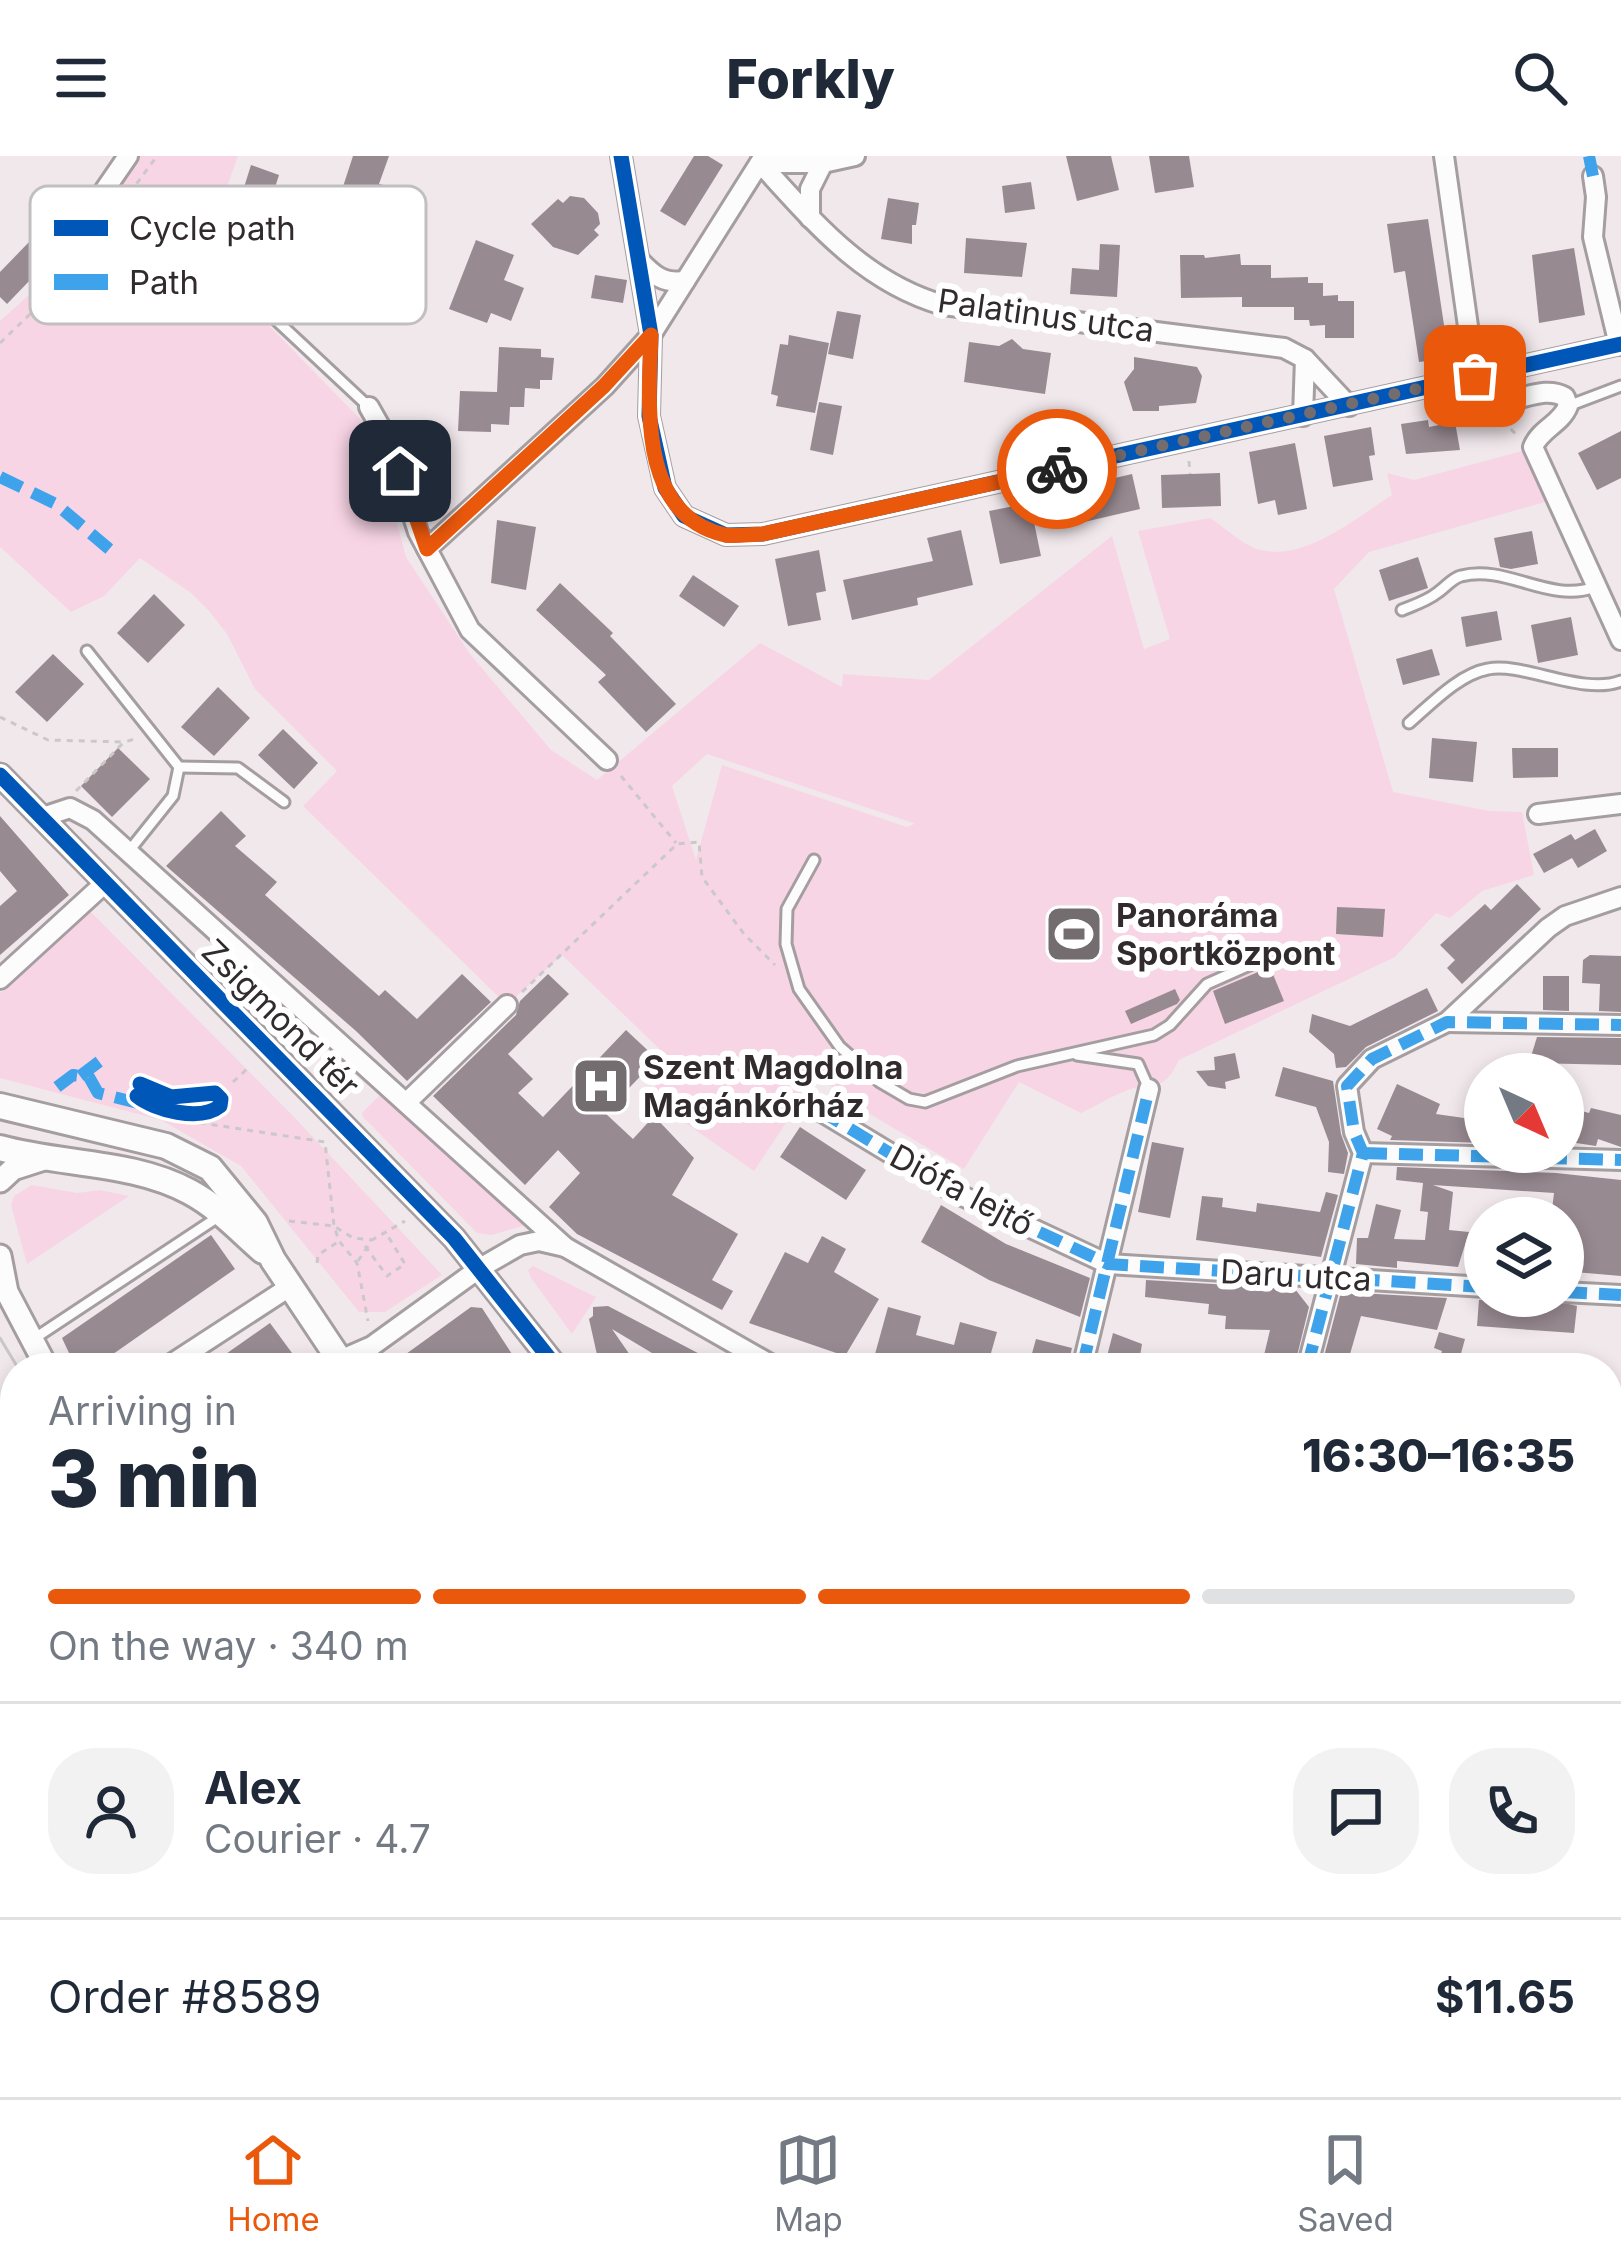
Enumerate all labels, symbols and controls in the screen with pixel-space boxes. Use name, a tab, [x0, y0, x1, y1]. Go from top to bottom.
icon: menu	[48, 45, 114, 111]
icon: search	[1507, 45, 1573, 111]
text: Forkly	[726, 46, 895, 111]
legend	[30, 186, 426, 324]
text: Cycle path	[129, 208, 296, 248]
text: Path	[129, 262, 199, 302]
street label: Palatinus utca	[935, 280, 1157, 350]
pin	[1424, 325, 1526, 427]
icon: bag	[1442, 343, 1508, 409]
courier	[997, 409, 1117, 529]
pin	[349, 420, 451, 522]
icon: bike	[1024, 436, 1090, 502]
icon: home	[367, 438, 433, 504]
place label: Panoráma Sportközpont	[1116, 895, 1335, 973]
sports icon: Panoráma Sportközpont	[1043, 903, 1105, 965]
street label: Zsigmond tér	[194, 931, 368, 1105]
place label: Szent Magdolna Magánkórház	[643, 1047, 903, 1125]
north arrow	[1464, 1053, 1584, 1173]
map controls	[1464, 1053, 1584, 1317]
hospital icon: Szent Magdolna Magánkórház	[570, 1055, 632, 1117]
street label: Diófa lejtő	[883, 1136, 1041, 1244]
button: layers	[1464, 1197, 1584, 1317]
street label: Daru utca	[1219, 1251, 1373, 1299]
text: Arriving in	[48, 1387, 237, 1434]
text: 16:30–16:35	[1302, 1428, 1575, 1483]
text: 3 min	[48, 1431, 260, 1526]
text: On the way · 340 m	[48, 1622, 409, 1669]
button: person	[48, 1748, 174, 1874]
button: chat	[1293, 1748, 1419, 1874]
button: phone	[1449, 1748, 1575, 1874]
text: Alex	[204, 1760, 302, 1815]
text: Courier · 4.7	[204, 1815, 431, 1862]
text: Order #8589	[48, 1969, 321, 2024]
text: $11.65	[1435, 1969, 1575, 2024]
tab: Home	[227, 2127, 320, 2239]
tab: Map	[774, 2127, 843, 2239]
tab: Saved	[1297, 2127, 1394, 2239]

